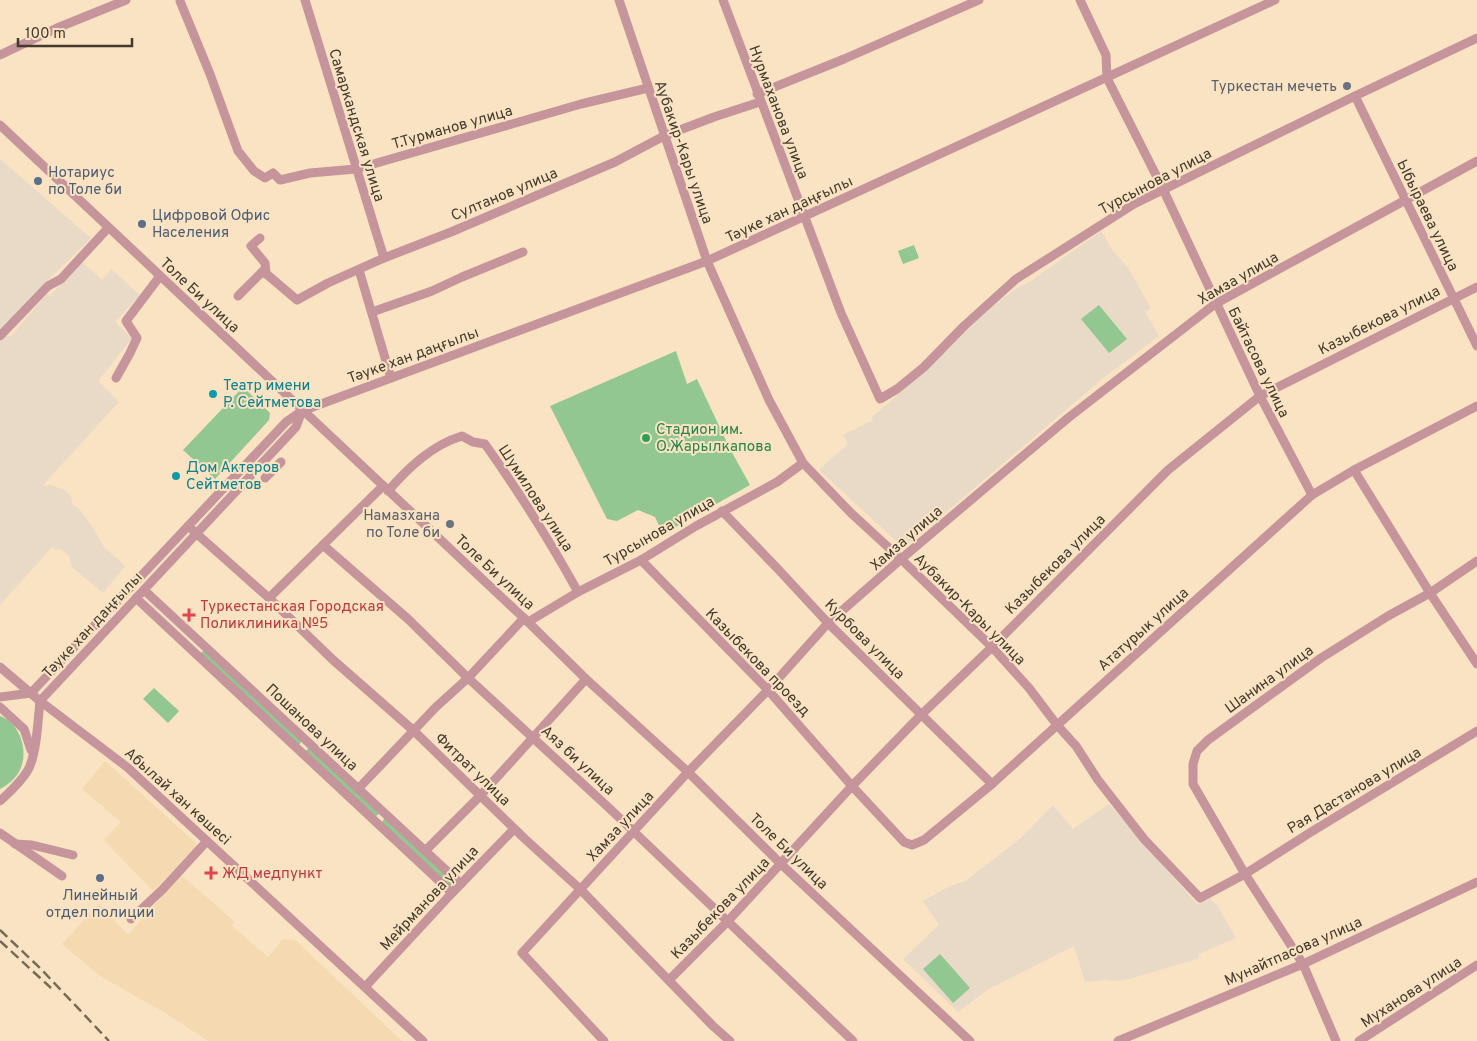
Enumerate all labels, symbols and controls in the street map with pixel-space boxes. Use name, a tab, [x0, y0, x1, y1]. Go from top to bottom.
scale bar	[18, 15, 131, 47]
text: 100 m	[25, 25, 66, 44]
street label: Нурмаханова улица	[743, 43, 812, 182]
street label: Самаркандская улица	[323, 47, 388, 204]
street label: Аубакир-Кары улица	[649, 78, 716, 227]
place label: Туркестан мечеть	[1211, 78, 1337, 97]
marker: Туркестан мечеть	[1341, 80, 1353, 92]
street label: Т.Турманов улица	[390, 102, 515, 155]
street label: Турсынова улица	[1096, 145, 1215, 220]
street label: Ыбыраева улица	[1391, 157, 1462, 275]
place label: Нотариус по Толе би	[48, 164, 122, 200]
street label: Султанов улица	[448, 164, 561, 226]
street label: Тәуке хан даңғылы	[723, 173, 856, 248]
marker: Нотариус по Толе би	[32, 175, 44, 187]
place label: Цифровой Офис Населения	[152, 207, 270, 243]
marker: Цифровой Офис Населения	[136, 218, 148, 230]
street label: Хамза улица	[1195, 249, 1282, 310]
street label: Толе Би улица	[155, 254, 243, 338]
street label: Казыбекова улица	[1316, 282, 1444, 360]
street label: Байтасова улица	[1223, 304, 1293, 421]
street label: Тәуке хан даңғылы	[345, 324, 482, 389]
place label: Театр имени Р. Сейтметова	[223, 377, 321, 413]
marker: Театр имени Р. Сейтметова	[207, 388, 219, 400]
place label: Стадион им. О.Жарылкапова	[656, 421, 772, 457]
marker: Стадион им. О.Жарылкапова	[640, 432, 652, 444]
street label: Шумилова улица	[493, 442, 576, 556]
place label: Дом Актеров Сейтметов	[186, 459, 279, 495]
marker: Дом Актеров Сейтметов	[170, 470, 182, 482]
street label: Турсынова улица	[601, 493, 718, 572]
street label: Хамза улица	[867, 503, 947, 576]
place label: Намазхана по Толе би	[363, 507, 440, 543]
street label: Казыбекова улица	[1002, 511, 1110, 619]
marker: Намазхана по Толе би	[444, 518, 456, 530]
street label: Толе Би улица	[450, 531, 538, 615]
street label: Аубакир-Кары улица	[909, 550, 1029, 670]
street label: Тәуке хан даңғылы	[39, 569, 147, 683]
street label: Ататурык улица	[1095, 584, 1193, 676]
street label: Курбова улица	[820, 596, 908, 684]
place label: Туркестанская Городская Поликлиника №5	[200, 598, 384, 634]
street label: Казыбекова проезд	[700, 605, 814, 721]
marker: Туркестанская Городская Поликлиника №5	[182, 608, 196, 622]
street label: Шанина улица	[1222, 642, 1318, 719]
street label: Пошанова улица	[261, 680, 361, 776]
street label: Аяз би улица	[536, 722, 618, 800]
street label: Фитрат улица	[430, 729, 514, 811]
street label: Абылай хан көшесі	[120, 744, 234, 850]
street label: Рая Дастанова улица	[1284, 744, 1425, 839]
street label: Хамза улица	[584, 788, 659, 866]
street label: Толе Би улица	[745, 810, 831, 894]
street label: Мейрманова улица	[377, 843, 484, 955]
street label: Казыбекова улица	[668, 854, 775, 964]
place label: ЖД медпункт	[222, 865, 322, 884]
marker: ЖД медпункт	[204, 866, 218, 880]
marker: Линейный отдел полиции	[94, 872, 106, 884]
place label: Линейный отдел полиции	[46, 887, 154, 923]
street label: Мунайтпасова улица	[1222, 913, 1365, 991]
street label: Муханова улица	[1358, 954, 1466, 1033]

